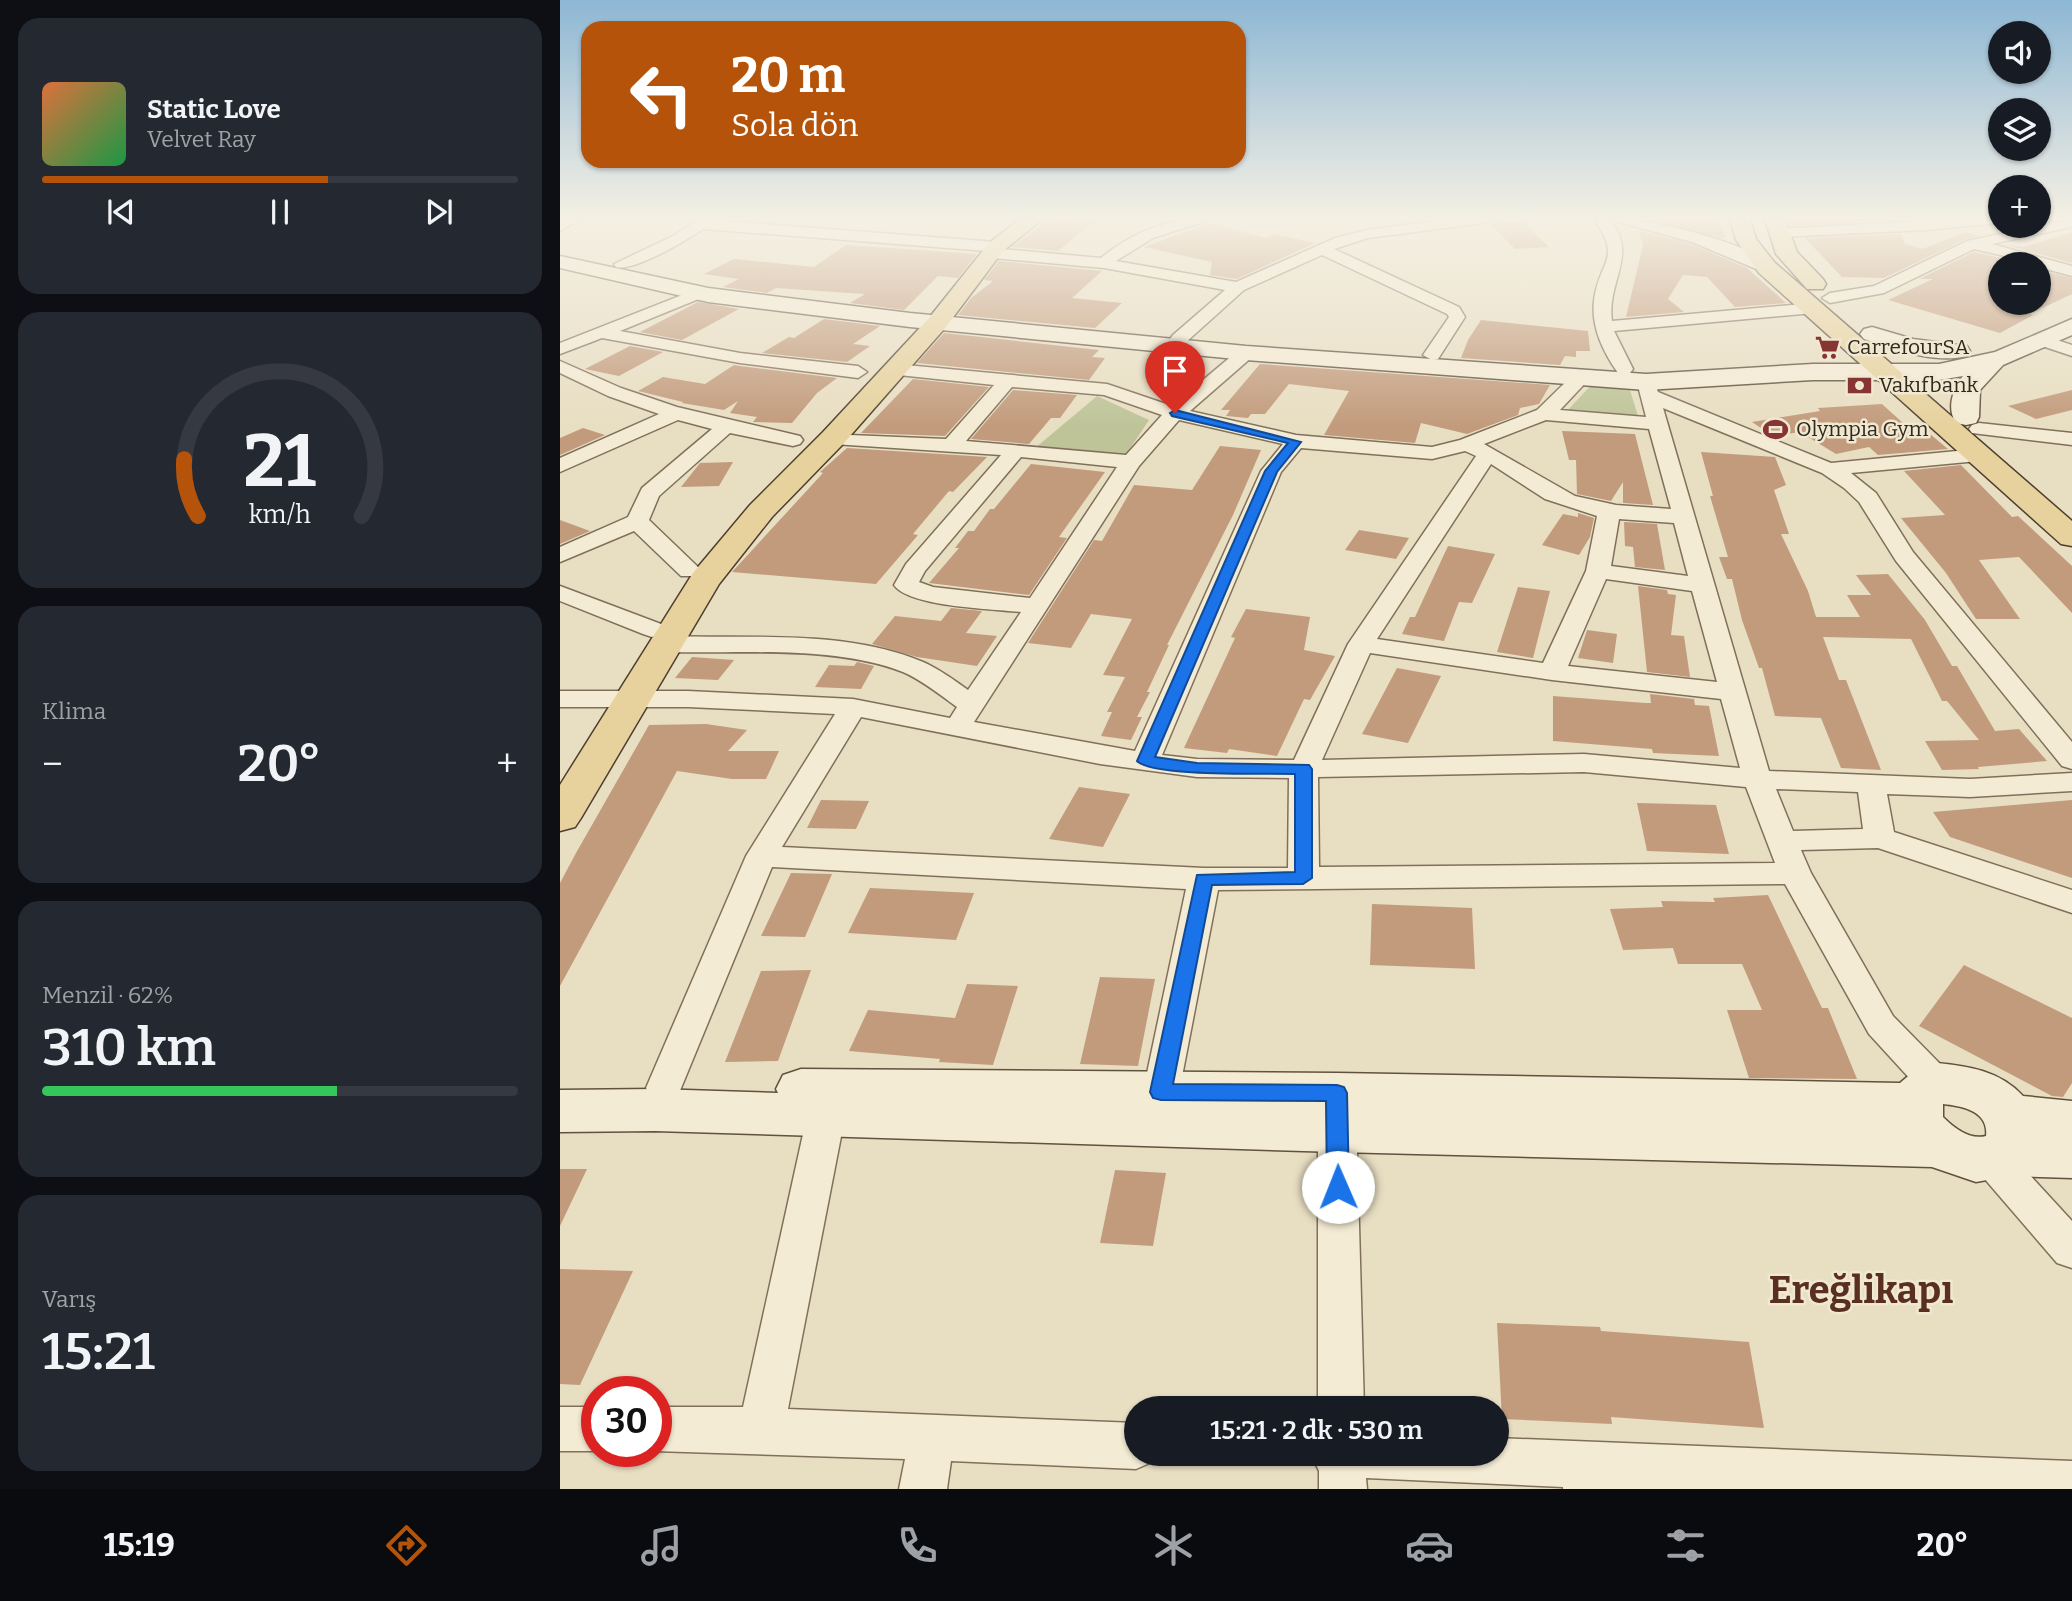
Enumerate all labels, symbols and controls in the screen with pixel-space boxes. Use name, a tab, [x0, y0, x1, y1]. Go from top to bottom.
map controls	[1988, 21, 2051, 315]
button: sound	[1988, 21, 2051, 84]
text: 20 m	[731, 46, 845, 105]
icon: left	[616, 49, 707, 140]
text: Static Love	[147, 94, 281, 125]
button: layers	[1988, 98, 2051, 161]
text: Sola dön	[731, 106, 859, 144]
text: Velvet Ray	[147, 125, 256, 153]
button: +	[1988, 175, 2051, 238]
icon: previous	[102, 193, 140, 231]
icon: pause	[261, 193, 299, 231]
icon: next	[420, 193, 458, 231]
button: −	[1988, 252, 2051, 315]
supermarket icon: CarrefourSA	[1813, 333, 1841, 361]
place label: CarrefourSA	[1847, 334, 1969, 360]
pin	[1145, 341, 1205, 413]
icon: arrive	[1156, 352, 1194, 390]
bank icon: Vakıfbank	[1845, 371, 1873, 399]
place label: Vakıfbank	[1879, 372, 1978, 398]
sports icon: Olympia Gym	[1762, 415, 1790, 443]
place label: Olympia Gym	[1796, 416, 1929, 442]
text: 21	[244, 419, 317, 506]
text: km/h	[249, 500, 311, 530]
text: Klima	[42, 697, 106, 725]
text: 20°	[237, 732, 322, 795]
text: −	[42, 741, 63, 787]
text: +	[496, 741, 518, 787]
text: Menzil · 62%	[42, 981, 173, 1009]
text: 310 km	[42, 1016, 216, 1079]
position arrow	[1301, 1150, 1375, 1224]
district label: Ereğlikapı	[1769, 1267, 1953, 1313]
text: Varış	[42, 1285, 97, 1313]
text: 15:21	[42, 1320, 155, 1383]
speed limit sign: 30	[581, 1376, 672, 1467]
text: 15:21 · 2 dk · 530 m	[1210, 1415, 1423, 1446]
icon: directions	[382, 1521, 431, 1570]
icon: music	[637, 1521, 686, 1570]
icon: phone	[893, 1521, 942, 1570]
icon: climate	[1149, 1521, 1198, 1570]
icon: car	[1405, 1521, 1454, 1570]
icon: filters	[1661, 1521, 1710, 1570]
text: 15:19	[103, 1526, 175, 1564]
text: 20°	[1916, 1526, 1969, 1564]

